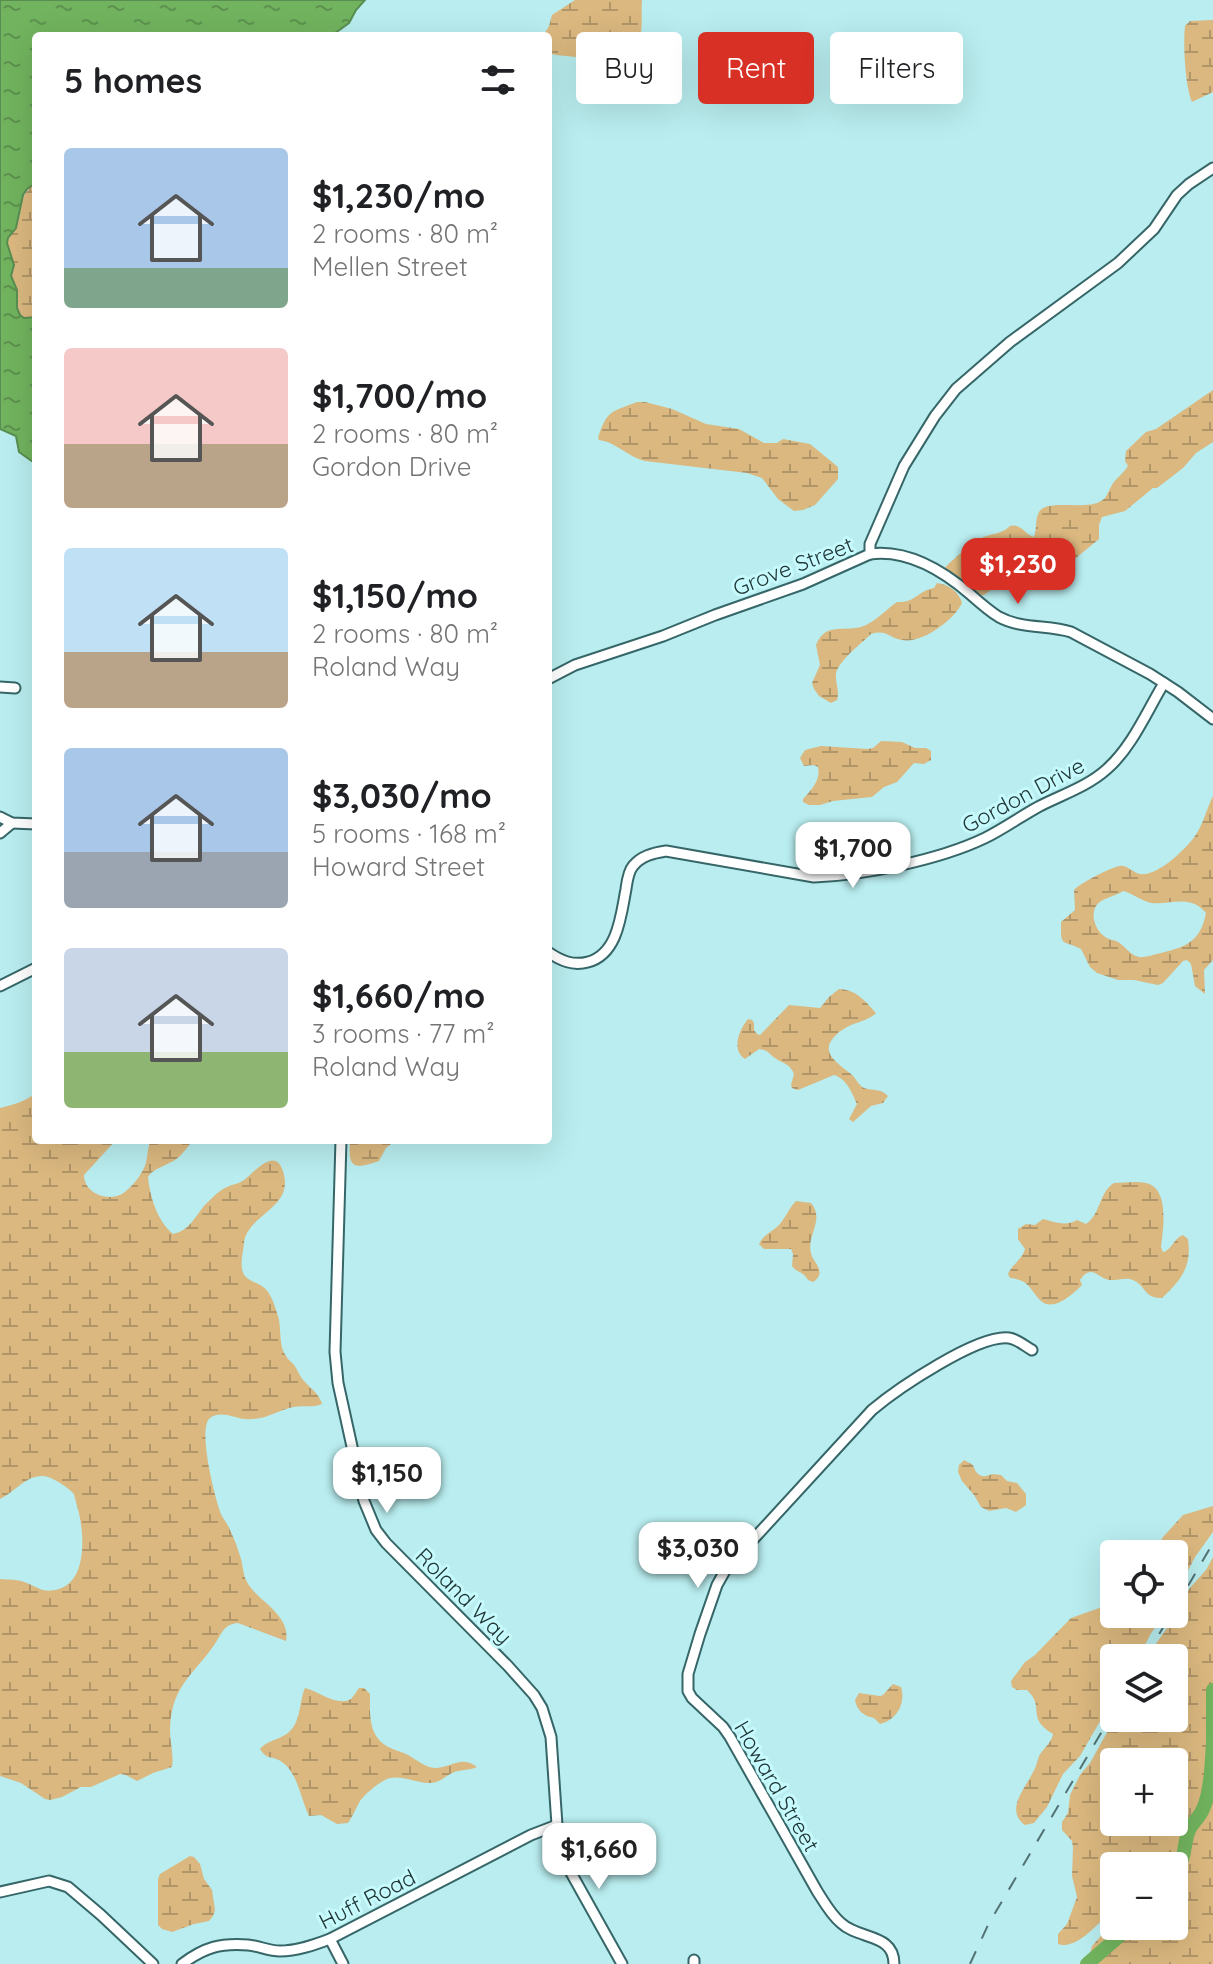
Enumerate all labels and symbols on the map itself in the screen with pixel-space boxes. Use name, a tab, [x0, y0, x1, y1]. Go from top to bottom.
street label: Grove Street	[729, 530, 857, 602]
pin: $1,230	[953, 538, 1083, 606]
street label: Gordon Drive	[957, 751, 1089, 839]
pin: $1,700	[788, 822, 918, 890]
pin: $1,150	[322, 1447, 452, 1515]
pin: $3,030	[633, 1522, 763, 1590]
street label: Roland Way	[410, 1542, 518, 1650]
street label: Howard Street	[728, 1716, 826, 1856]
pin: $1,660	[534, 1823, 664, 1891]
street label: Huff Road	[314, 1863, 420, 1935]

